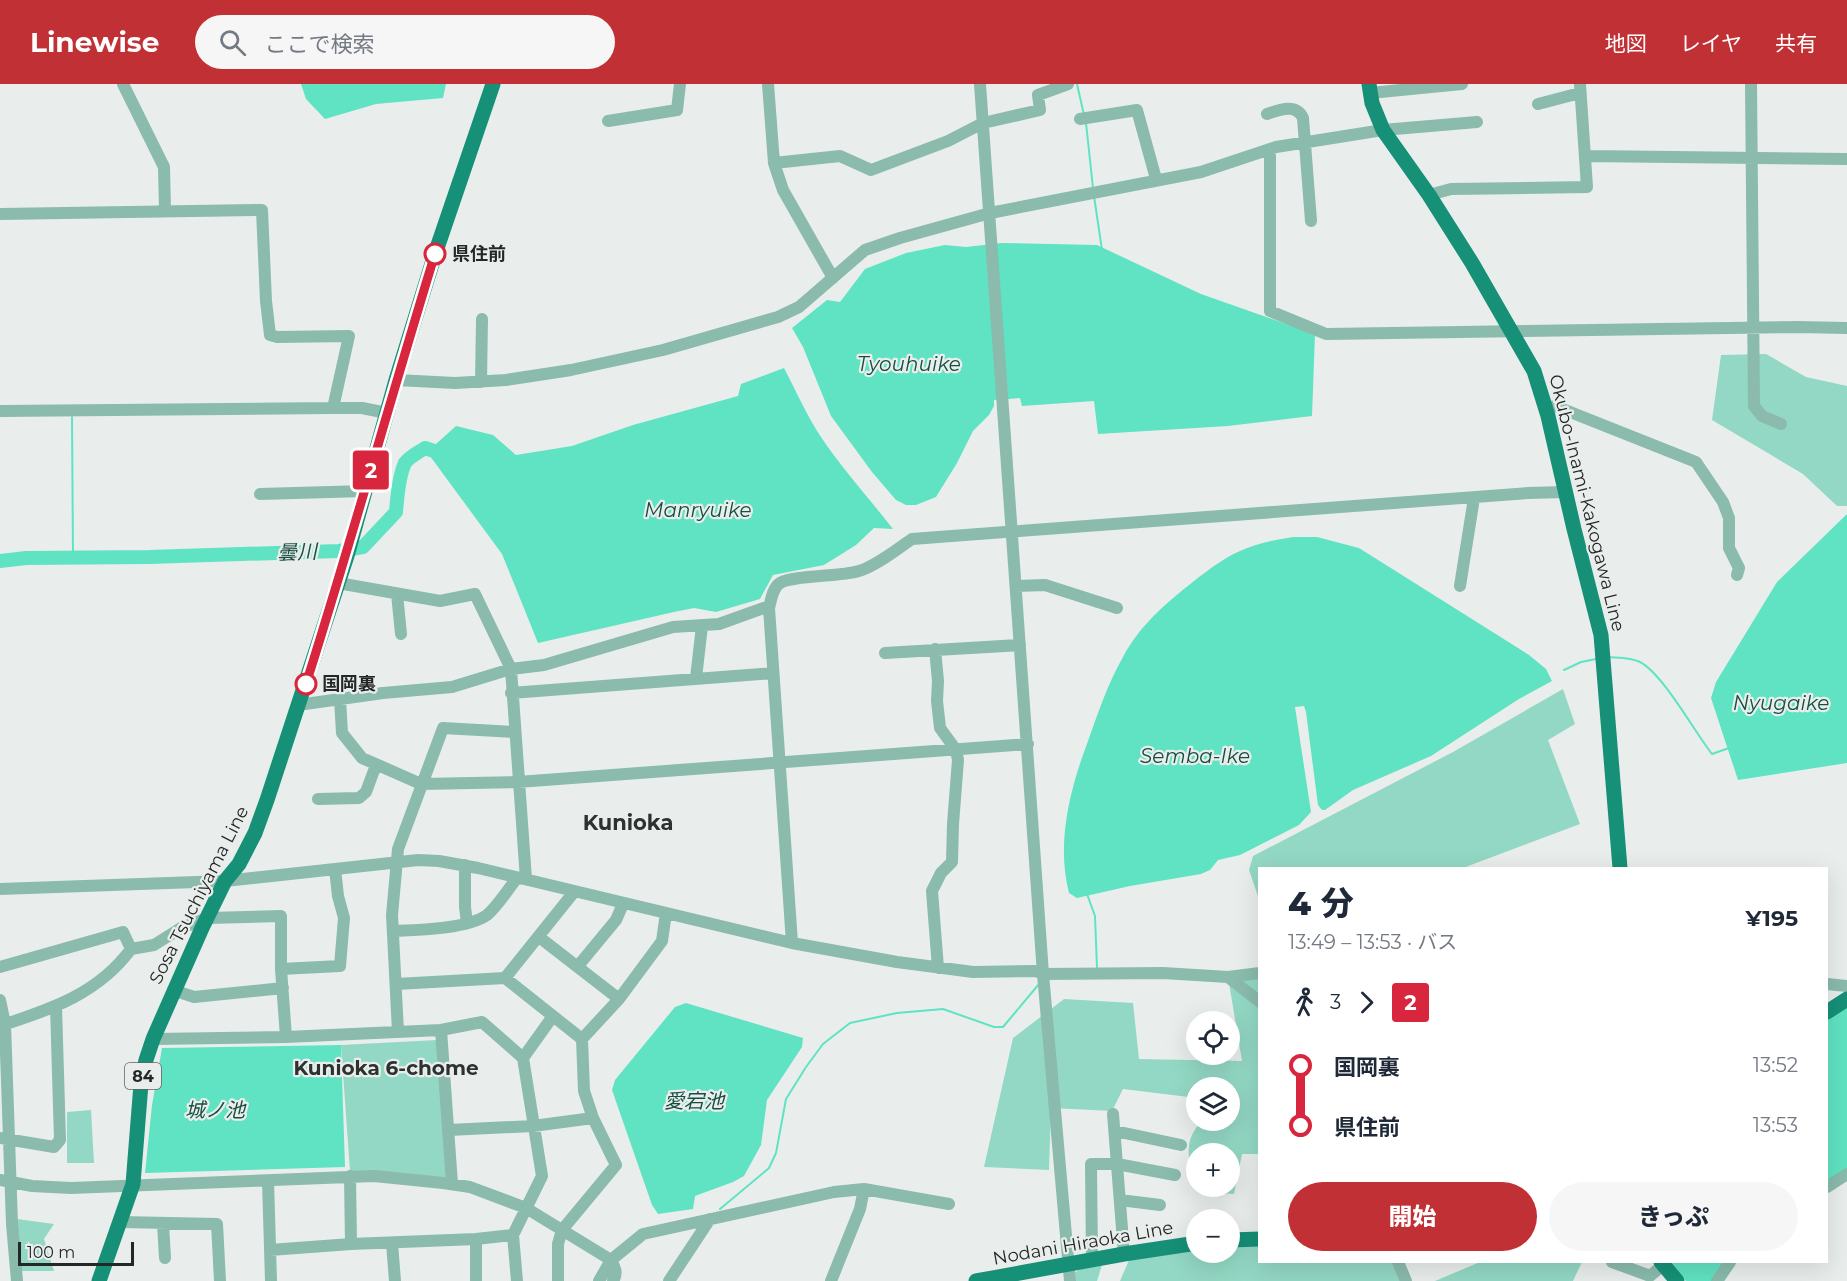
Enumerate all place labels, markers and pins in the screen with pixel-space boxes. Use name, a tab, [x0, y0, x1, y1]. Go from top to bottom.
marker: 県住前	[424, 243, 446, 265]
place label: 県住前	[452, 243, 506, 265]
marker: 国岡裏	[295, 673, 317, 695]
place label: 国岡裏	[322, 673, 376, 695]

